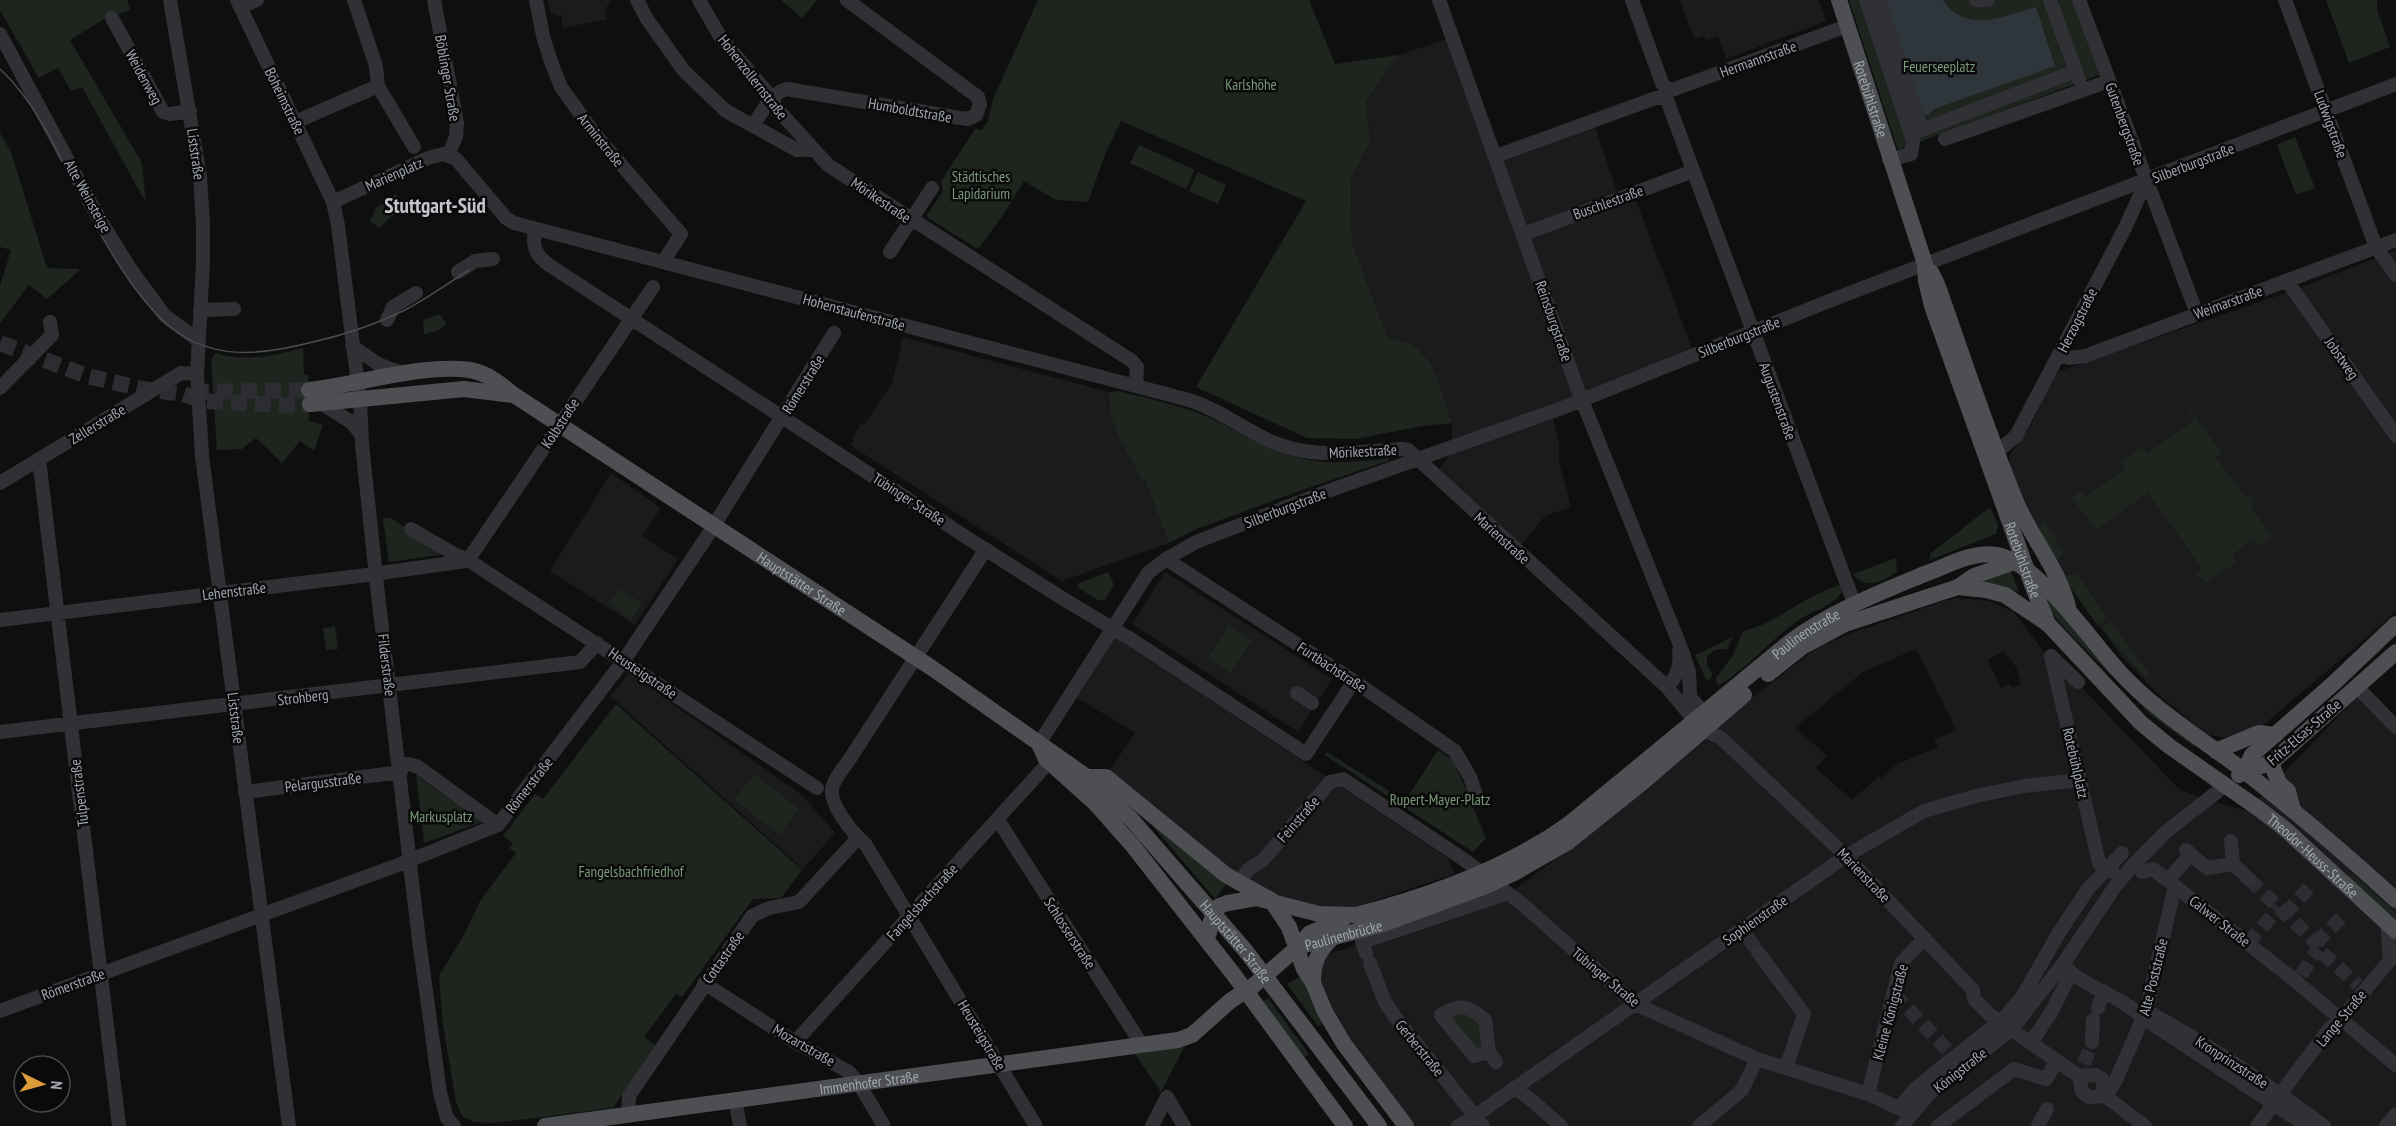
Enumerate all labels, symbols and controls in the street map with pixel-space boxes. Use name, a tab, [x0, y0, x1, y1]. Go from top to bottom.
street label: Hohenzollernstraße	[714, 31, 792, 123]
street label: Böblinger Straße	[431, 33, 465, 123]
street label: Hermannstraße	[1717, 36, 1799, 82]
street label: Weidenweg	[121, 46, 167, 108]
park label: Feuerseeplatz	[1903, 57, 1975, 76]
street label: Rotebühlstraße	[1850, 58, 1893, 140]
street label: Böheimstraße	[261, 64, 309, 138]
park label: Karlshöhe	[1225, 75, 1277, 94]
street label: Gutenbergstraße	[2101, 80, 2149, 168]
street label: Ludwigstraße	[2310, 88, 2352, 160]
street label: Humboldtstraße	[867, 93, 953, 127]
street label: Arminstraße	[574, 109, 628, 171]
street label: Liststraße	[183, 127, 209, 181]
street label: Silberburgstraße	[2149, 139, 2237, 187]
street label: Marienplatz	[362, 153, 426, 195]
street label: Alte Weinsteige	[60, 156, 116, 236]
park label: Städtisches Lapidarium	[952, 167, 1010, 203]
street label: Mörikestraße	[847, 173, 915, 227]
street label: Buschlestraße	[1570, 181, 1646, 223]
district label: Stuttgart-Süd	[384, 192, 486, 219]
street label: Reinsburgstraße	[1531, 278, 1577, 364]
street label: Weimarstraße	[2191, 281, 2265, 323]
street label: Herzogstraße	[2053, 285, 2101, 355]
street label: Hohenstaufenstraße	[801, 289, 907, 335]
street label: Silberburgstraße	[1695, 312, 1783, 362]
street label: Jobstweg	[2320, 332, 2363, 383]
street label: Römerstraße	[777, 351, 829, 417]
street label: Augustenstraße	[1755, 360, 1801, 442]
street label: Kolbstraße	[537, 394, 583, 452]
street label: Zellerstraße	[65, 400, 129, 448]
street label: Mörikestraße	[1329, 440, 1397, 462]
street label: Tübinger Straße	[869, 468, 949, 530]
street label: Silberburgstraße	[1241, 484, 1329, 532]
street label: Marienstraße	[1470, 508, 1534, 568]
street label: Rotebühlstraße	[2001, 519, 2046, 600]
street label: Hauptstätter Straße	[754, 547, 850, 619]
street label: Lehenstraße	[201, 578, 267, 604]
street label: Paulinenstraße	[1768, 604, 1843, 663]
street label: Filderstraße	[374, 633, 400, 697]
street label: Furtbachstraße	[1294, 638, 1370, 696]
street label: Heusteigstraße	[605, 643, 681, 703]
street label: Strohberg	[277, 684, 329, 710]
street label: Liststraße	[223, 691, 249, 745]
street label: Fritz-Elsas-Straße	[2263, 695, 2345, 769]
street label: Rotebühlplatz	[2059, 726, 2093, 800]
street label: Römerstraße	[501, 753, 557, 817]
street label: Tulpenstraße	[65, 758, 93, 828]
street label: Pelargusstraße	[284, 768, 362, 796]
park label: Rupert-Mayer-Platz	[1390, 790, 1490, 809]
street label: Feinstraße	[1273, 792, 1323, 846]
park label: Markusplatz	[410, 807, 472, 826]
street label: Theodor-Heuss-Straße	[2263, 809, 2363, 901]
street label: Marienstraße	[1833, 844, 1895, 906]
street label: Fangelsbachstraße	[882, 859, 962, 945]
park label: Fangelsbachfriedhof	[578, 862, 685, 881]
street label: Sophienstraße	[1719, 891, 1791, 949]
street label: Calwer Straße	[2186, 891, 2254, 951]
street label: Schlosserstraße	[1040, 894, 1100, 972]
street label: Hauptstätter Straße	[1196, 896, 1276, 987]
street label: Paulinenbrücke	[1303, 915, 1384, 954]
street label: Cottastraße	[698, 927, 748, 987]
street label: Alte Poststraße	[2134, 936, 2172, 1018]
street label: Tübinger Straße	[1568, 943, 1644, 1011]
street label: Kleine Königstraße	[1868, 962, 1912, 1062]
street label: Römerstraße	[39, 964, 107, 1004]
street label: Lange Straße	[2312, 986, 2370, 1050]
street label: Heusteigstraße	[954, 996, 1010, 1074]
street label: Gerberstraße	[1391, 1016, 1449, 1080]
street label: Mozartstraße	[770, 1020, 838, 1070]
street label: Kronprinzstraße	[2192, 1031, 2272, 1093]
street label: Königstraße	[1930, 1043, 1990, 1097]
north arrow	[12, 1054, 72, 1114]
street label: Immenhofer Straße	[818, 1066, 920, 1098]
text: N	[47, 1080, 67, 1090]

